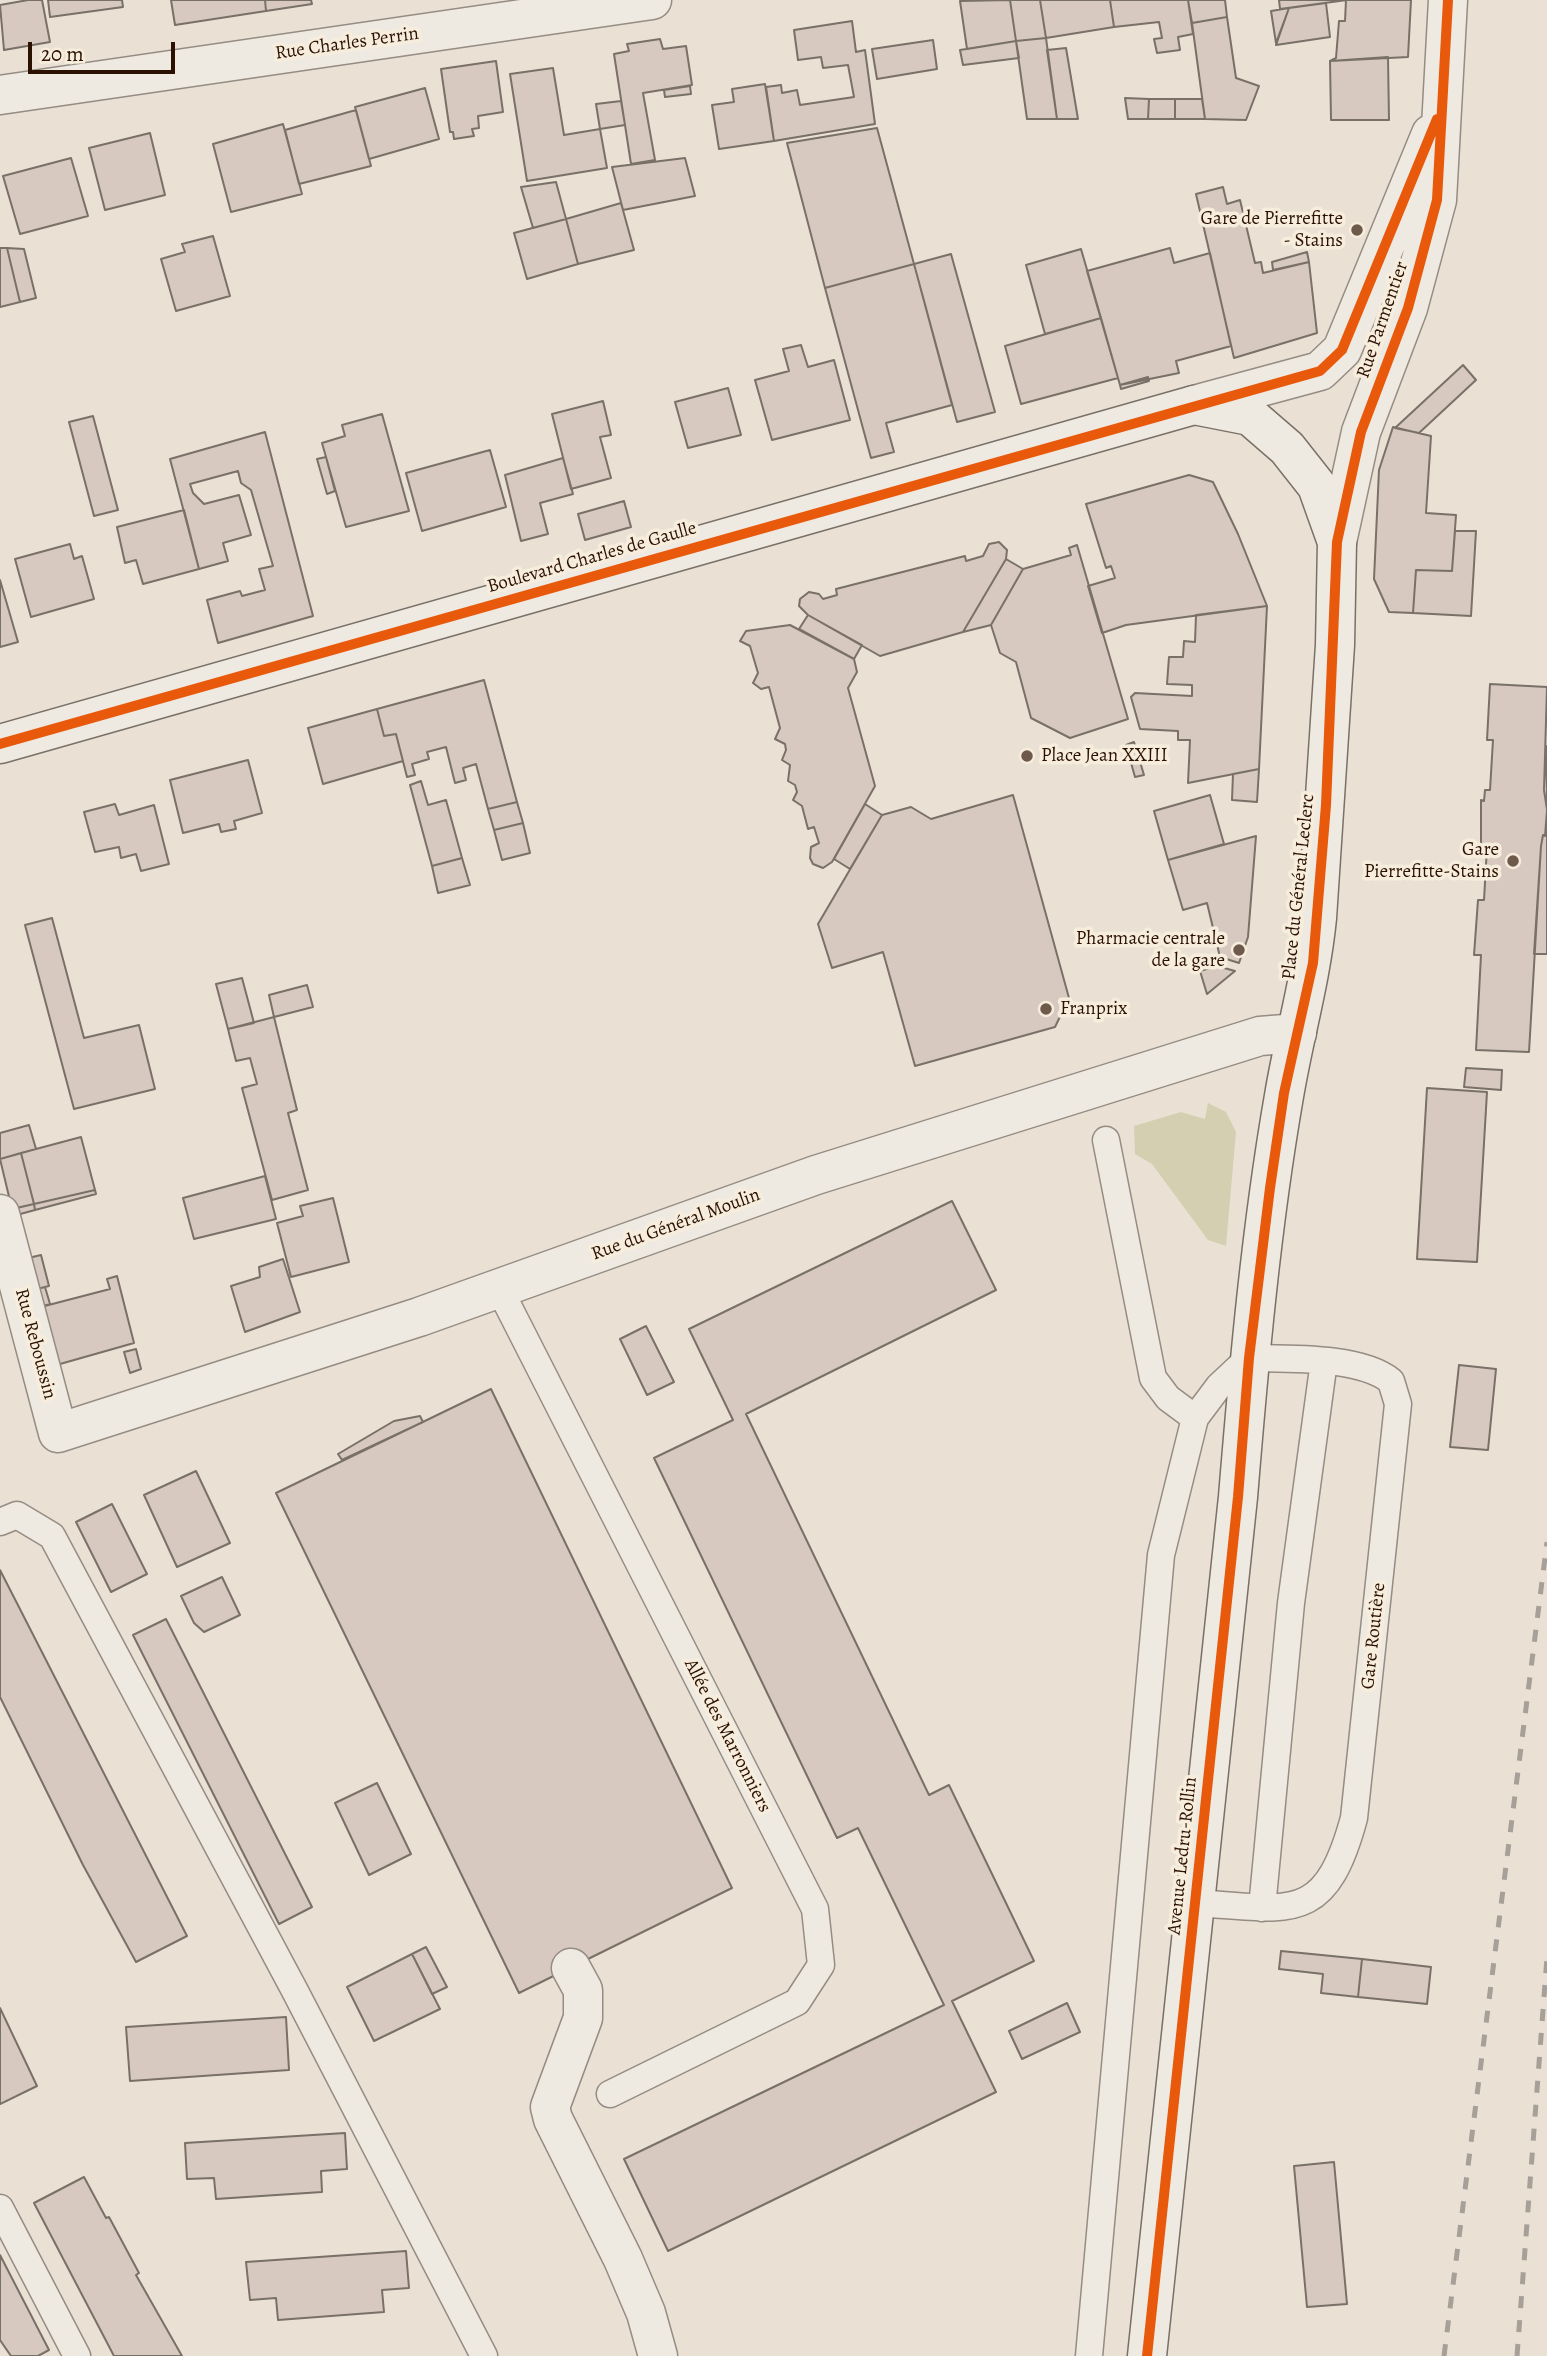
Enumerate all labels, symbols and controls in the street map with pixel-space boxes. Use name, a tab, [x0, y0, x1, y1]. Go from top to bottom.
street label: Rue Charles Perrin	[274, 23, 420, 65]
scale bar	[32, 28, 178, 72]
text: 20 m	[41, 40, 84, 68]
place label: Gare de Pierrefitte - Stains	[1201, 208, 1343, 252]
marker: Gare de Pierrefitte - Stains	[1349, 222, 1365, 238]
street label: Rue Parmentier	[1352, 259, 1414, 381]
street label: Boulevard Charles de Gaulle	[485, 517, 699, 599]
place label: Place Jean XXIII	[1041, 745, 1168, 767]
marker: Place Jean XXIII	[1019, 748, 1035, 764]
street label: Place du Général Leclerc	[1278, 793, 1320, 981]
place label: Gare Pierrefitte-Stains	[1364, 839, 1499, 883]
marker: Gare Pierrefitte-Stains	[1505, 853, 1521, 869]
place label: Pharmacie centrale de la gare	[1076, 928, 1225, 972]
marker: Pharmacie centrale de la gare	[1231, 942, 1247, 958]
place label: Franprix	[1060, 998, 1127, 1020]
marker: Franprix	[1038, 1001, 1054, 1017]
street label: Rue du Général Moulin	[589, 1184, 763, 1266]
street label: Rue Reboussin	[9, 1286, 61, 1402]
street label: Gare Routière	[1357, 1581, 1391, 1691]
street label: Allée des Marronniers	[678, 1655, 776, 1817]
street label: Avenue Ledru-Rollin	[1163, 1776, 1203, 1936]

